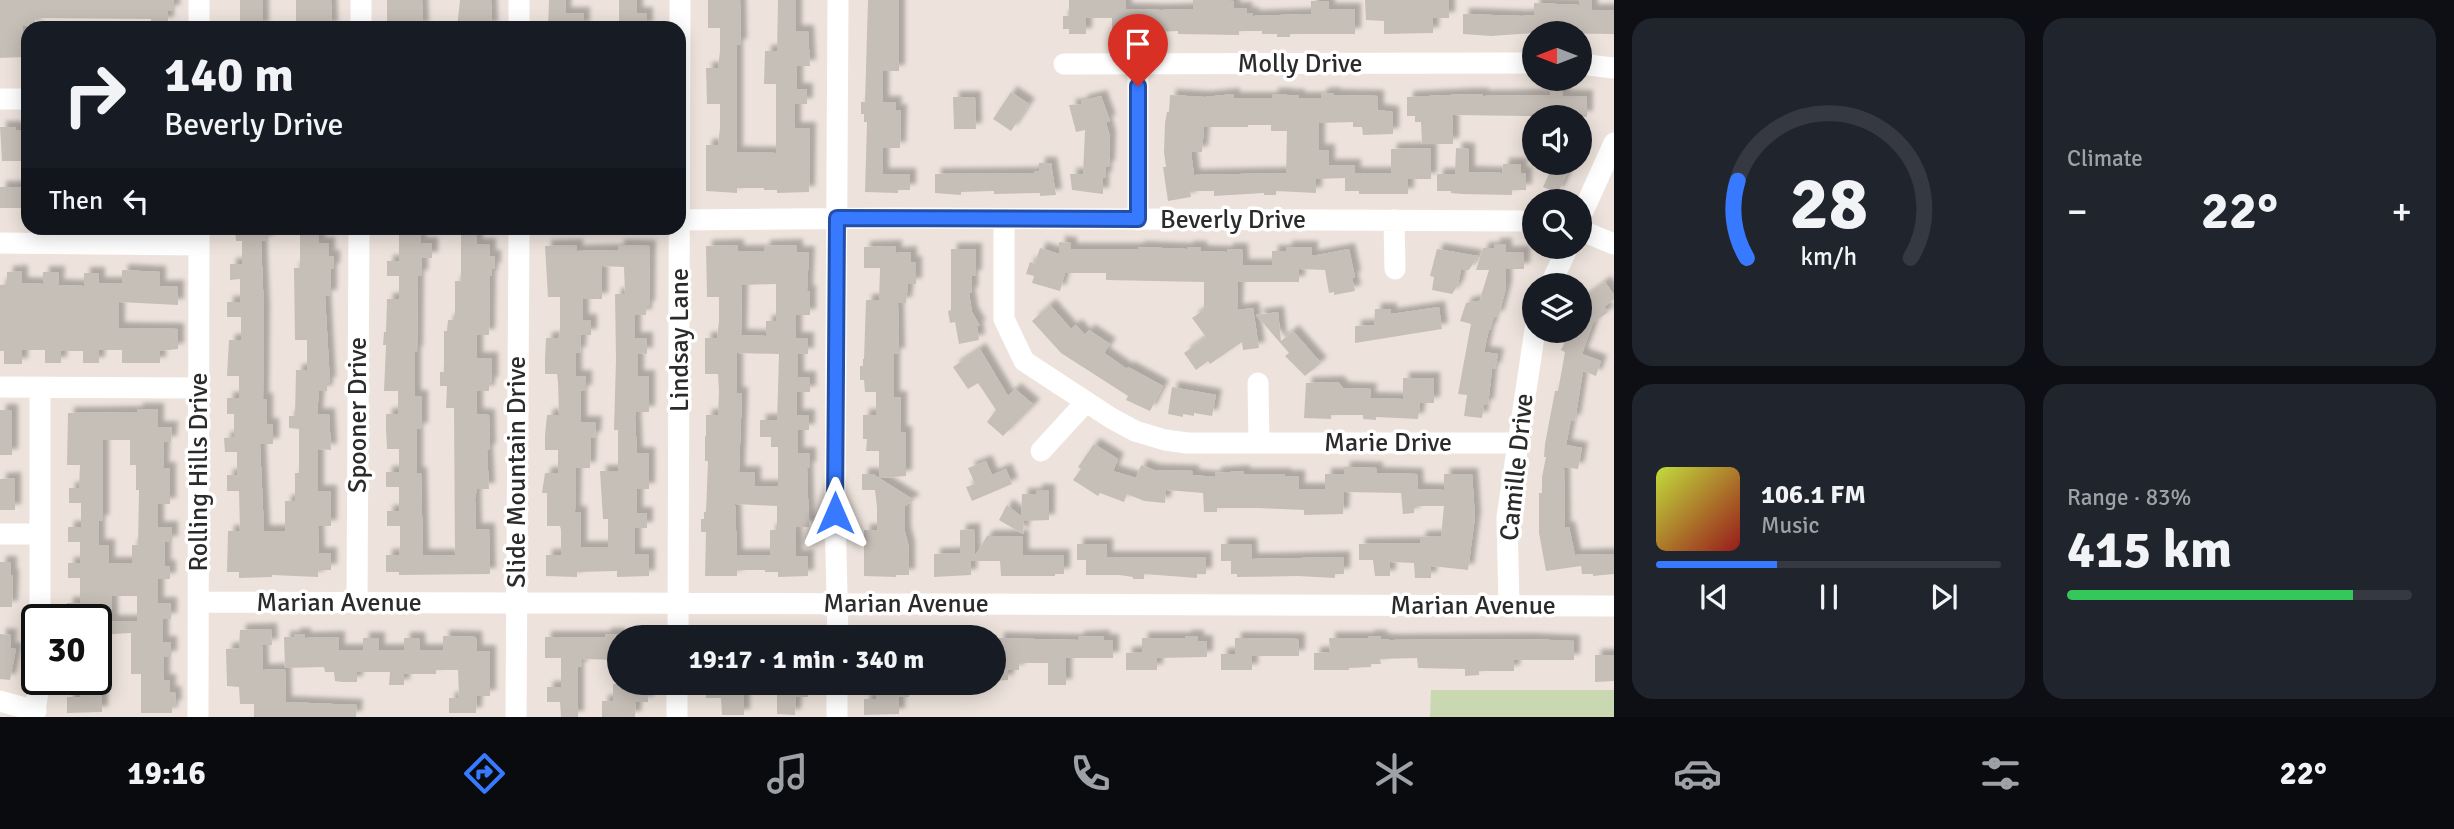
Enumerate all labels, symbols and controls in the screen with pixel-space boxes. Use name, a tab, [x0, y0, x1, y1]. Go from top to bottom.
pin	[1108, 14, 1168, 86]
north arrow	[1522, 21, 1592, 91]
map controls	[1522, 21, 1592, 343]
icon: arrive	[1119, 25, 1157, 63]
text: 140 m	[164, 45, 294, 105]
street label: Molly Drive	[1237, 48, 1363, 80]
icon: right	[49, 49, 140, 140]
text: Beverly Drive	[164, 105, 344, 144]
button: sound	[1522, 105, 1592, 175]
text: Climate	[2067, 144, 2143, 173]
text: 28	[1789, 160, 1868, 249]
text: 22°	[2201, 179, 2278, 243]
icon: left	[117, 182, 155, 220]
text: Then	[49, 185, 103, 217]
text: −	[2067, 188, 2088, 235]
text: +	[2391, 188, 2412, 235]
button: search	[1522, 189, 1592, 259]
street label: Beverly Drive	[1160, 204, 1306, 236]
text: km/h	[1800, 241, 1857, 272]
street label: Lindsay Lane	[664, 268, 696, 412]
button: layers	[1522, 273, 1592, 343]
street label: Spooner Drive	[342, 337, 374, 493]
street label: Slide Mountain Drive	[501, 356, 533, 588]
street label: Rolling Hills Drive	[183, 372, 215, 572]
street label: Camille Drive	[1493, 392, 1541, 542]
street label: Marie Drive	[1324, 427, 1452, 459]
position arrow	[798, 476, 872, 550]
text: 106.1 FM	[1761, 479, 1866, 511]
text: Range · 83%	[2067, 483, 2191, 512]
text: Music	[1761, 511, 1819, 540]
text: 415 km	[2067, 518, 2232, 582]
icon: previous	[1695, 578, 1733, 616]
icon: pause	[1810, 578, 1848, 616]
icon: next	[1925, 578, 1963, 616]
street label: Marian Avenue	[256, 587, 422, 619]
street label: Marian Avenue	[823, 588, 989, 620]
street label: Marian Avenue	[1390, 590, 1556, 622]
speed limit sign: 30	[21, 604, 112, 695]
text: 19:17 · 1 min · 340 m	[689, 644, 924, 676]
icon: directions	[460, 749, 509, 798]
icon: music	[763, 749, 812, 798]
icon: phone	[1066, 749, 1115, 798]
icon: climate	[1370, 749, 1419, 798]
icon: car	[1673, 749, 1722, 798]
icon: filters	[1976, 749, 2025, 798]
text: 19:16	[127, 754, 206, 793]
text: 22°	[2279, 754, 2327, 793]

